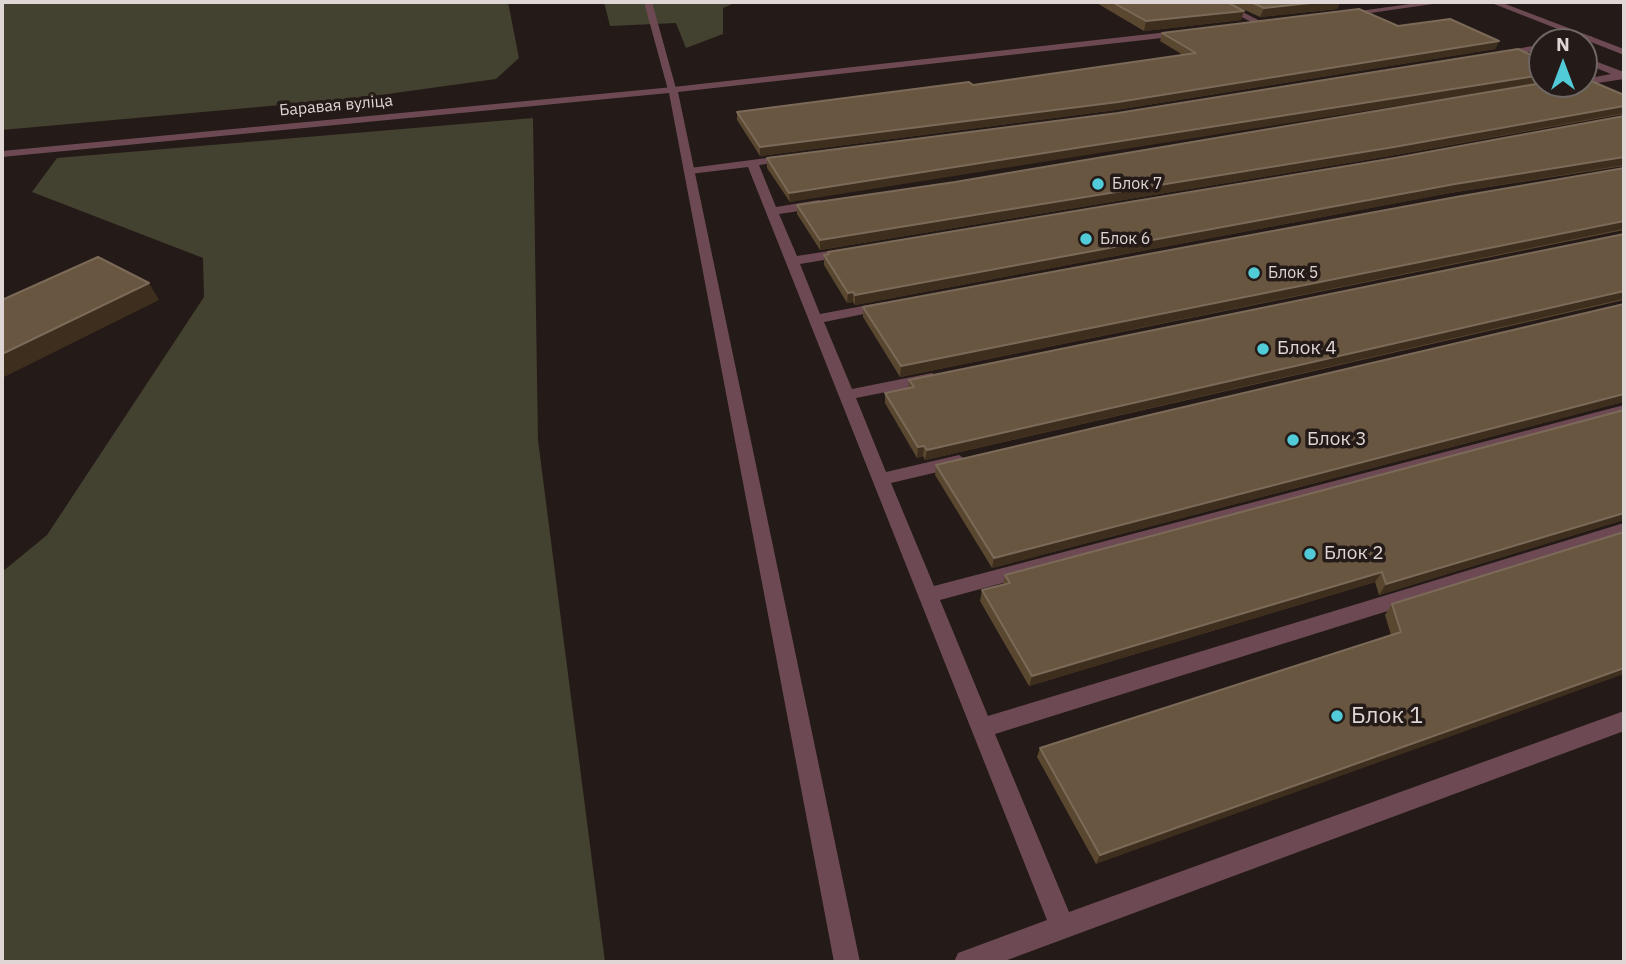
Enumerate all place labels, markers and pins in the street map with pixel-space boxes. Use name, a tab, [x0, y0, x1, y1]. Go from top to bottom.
place label: Блок 7	[1112, 174, 1162, 194]
marker: Блок 7	[1090, 176, 1106, 192]
place label: Блок 6	[1100, 229, 1150, 249]
marker: Блок 6	[1078, 231, 1094, 247]
place label: Блок 5	[1268, 263, 1318, 283]
marker: Блок 5	[1246, 265, 1262, 281]
place label: Блок 4	[1277, 338, 1337, 360]
marker: Блок 4	[1255, 341, 1271, 357]
place label: Блок 3	[1307, 429, 1367, 451]
marker: Блок 3	[1285, 432, 1301, 448]
place label: Блок 2	[1324, 543, 1384, 565]
marker: Блок 2	[1302, 546, 1318, 562]
place label: Блок 1	[1351, 702, 1423, 730]
marker: Блок 1	[1329, 708, 1345, 724]

